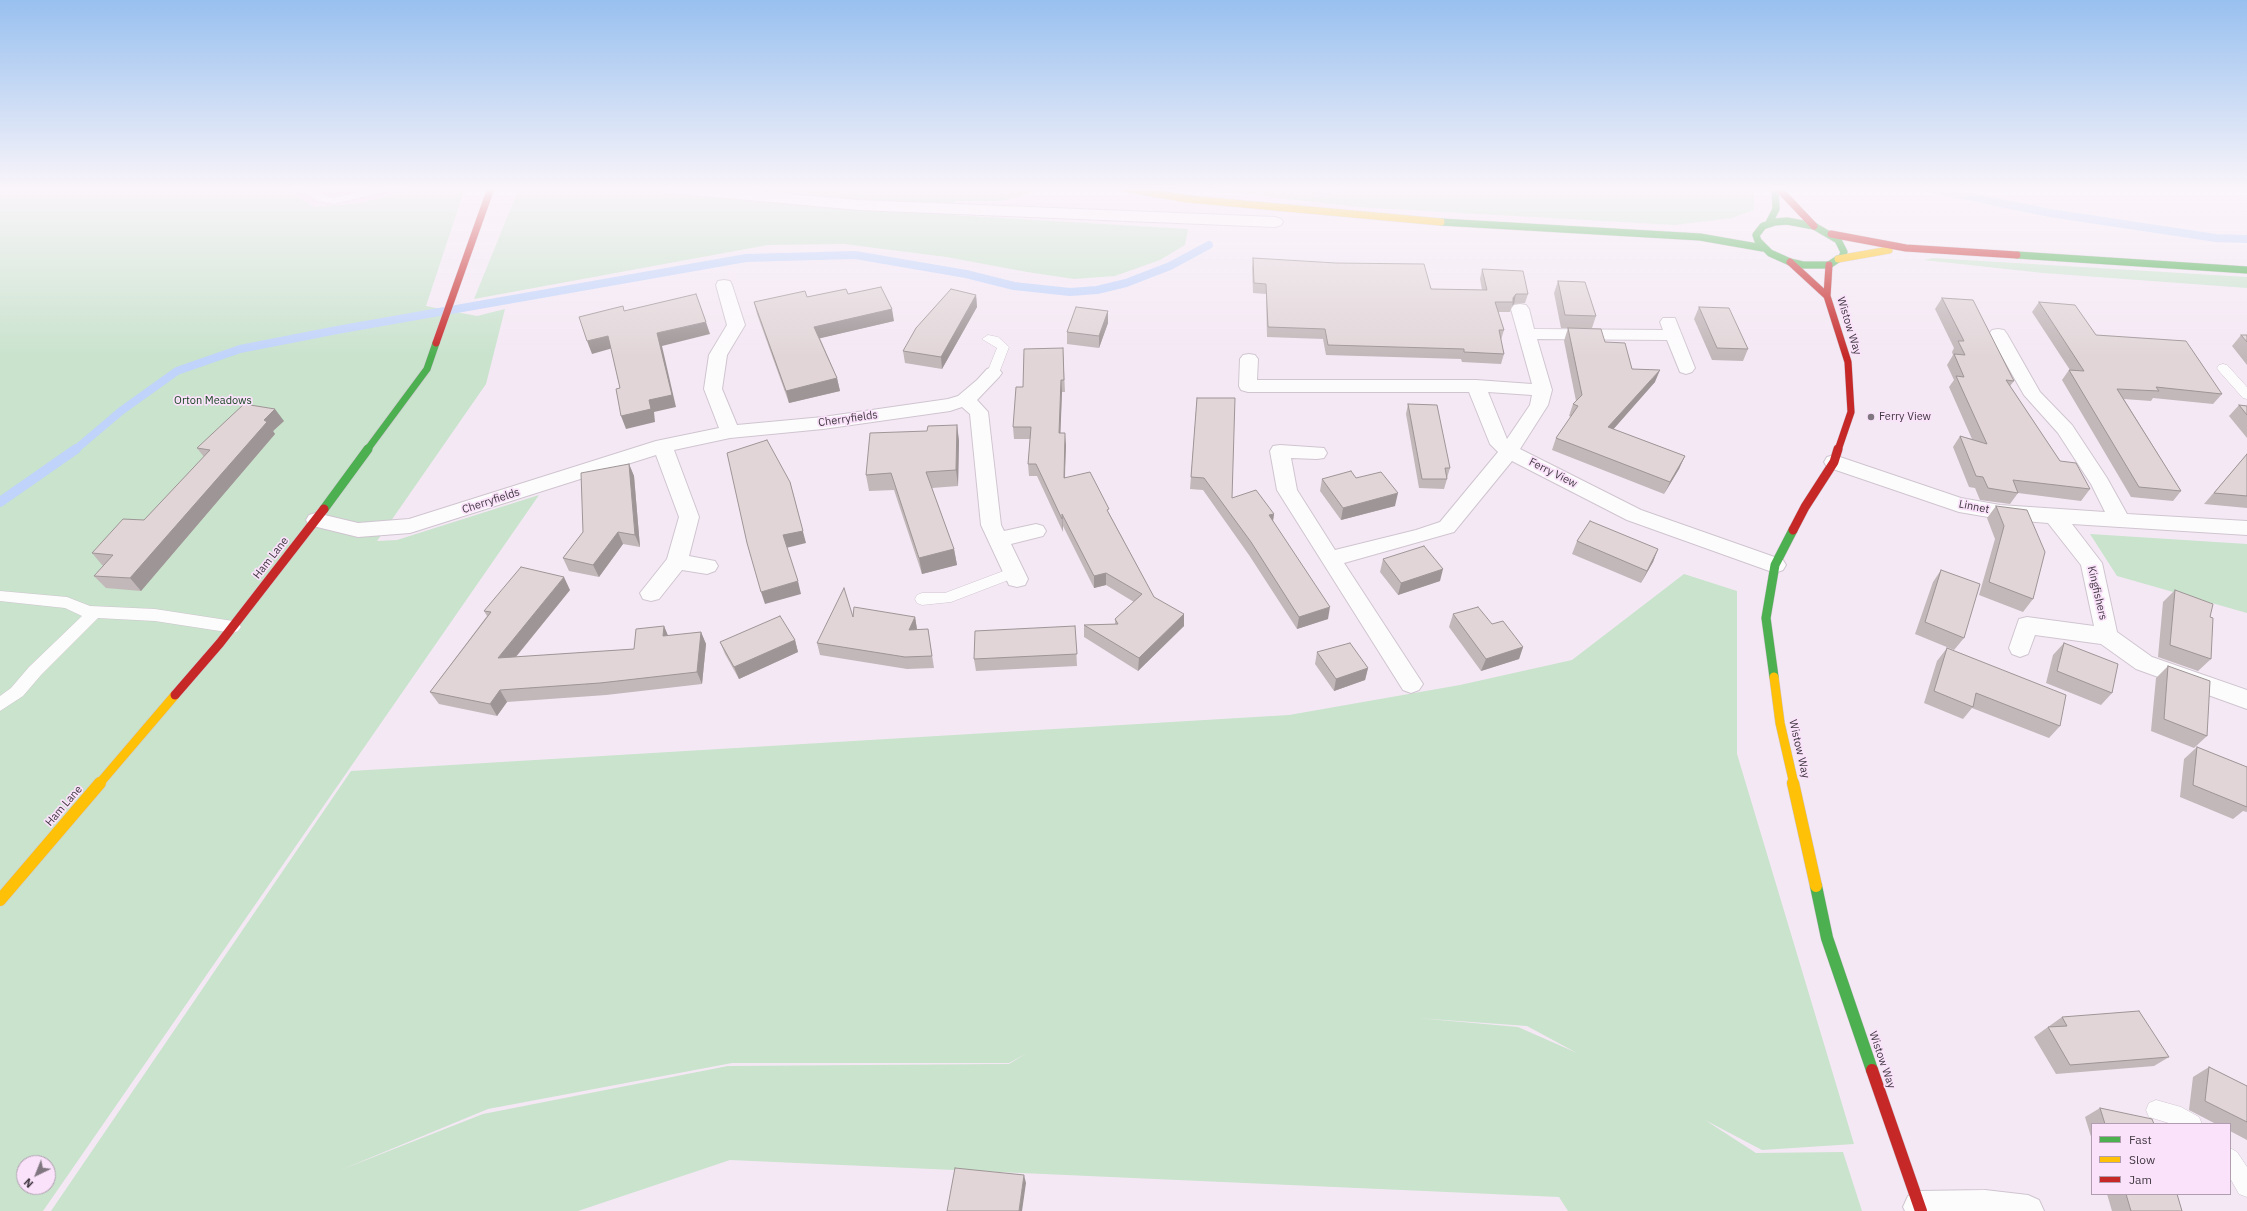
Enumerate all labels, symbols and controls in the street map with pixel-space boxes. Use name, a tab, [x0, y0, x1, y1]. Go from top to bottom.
street label: Wistow Way	[1834, 295, 1864, 357]
park label: Orton Meadows	[174, 394, 252, 408]
street label: Cherryfields	[817, 408, 879, 430]
place label: Ferry View	[1879, 410, 1931, 424]
marker: Ferry View	[1866, 412, 1876, 422]
street label: Ferry View	[1527, 455, 1579, 491]
street label: Cherryfields	[461, 485, 521, 517]
street label: Linnet	[1958, 498, 1990, 516]
street label: Ham Lane	[251, 534, 291, 582]
street label: Kingfishers	[2084, 565, 2110, 621]
street label: Wistow Way	[1786, 718, 1812, 780]
street label: Ham Lane	[43, 783, 85, 829]
street label: Wistow Way	[1866, 1030, 1898, 1090]
legend	[2091, 1123, 2231, 1195]
text: Fast	[2129, 1132, 2152, 1147]
text: Slow	[2129, 1152, 2155, 1167]
north arrow	[16, 1155, 56, 1195]
text: Jam	[2129, 1172, 2152, 1187]
text: N	[21, 1175, 36, 1191]

